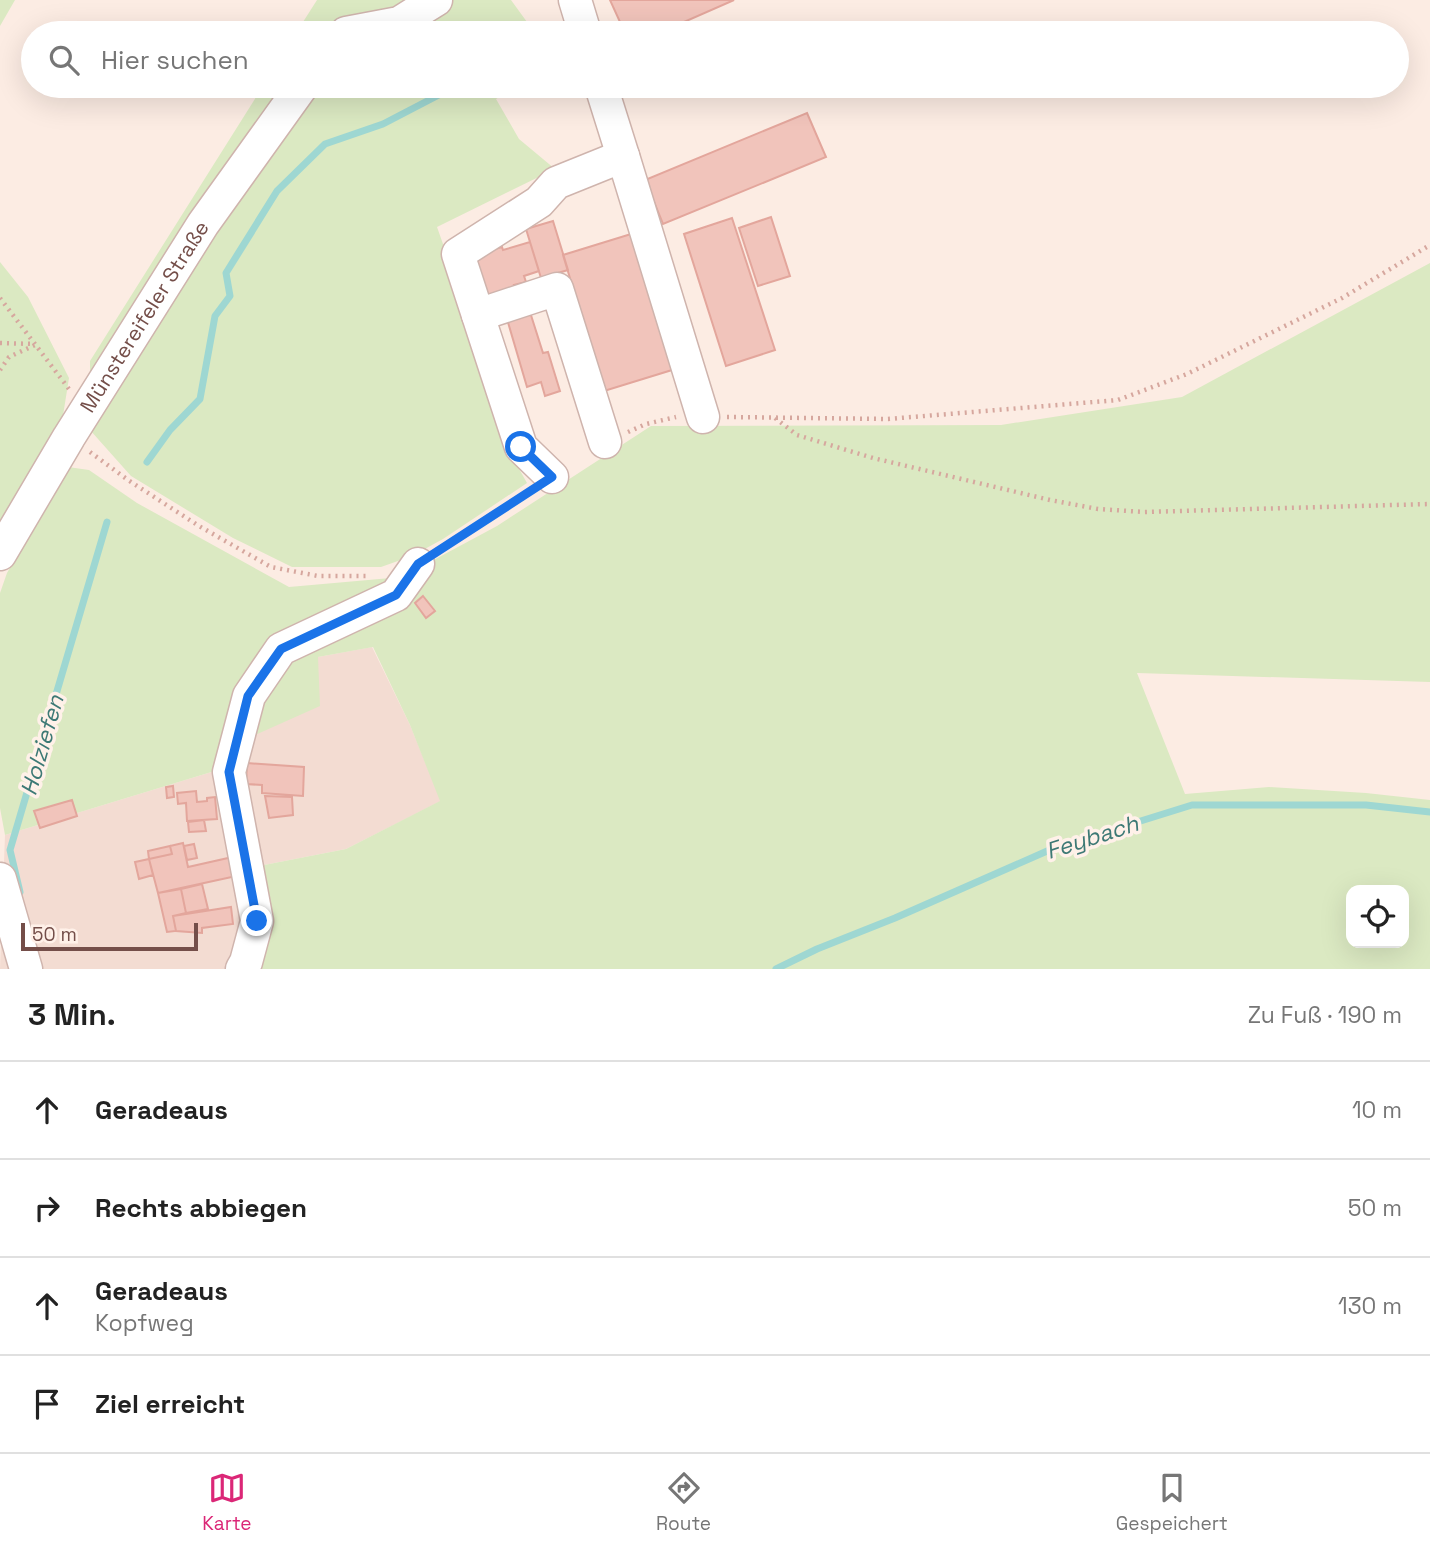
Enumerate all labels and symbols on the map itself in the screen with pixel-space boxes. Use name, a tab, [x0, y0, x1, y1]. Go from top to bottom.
street label: Münstereifeler Straße	[74, 215, 215, 417]
route start	[505, 431, 536, 462]
water label: Holziefen	[13, 690, 71, 799]
water label: Feybach	[1042, 808, 1143, 866]
route end	[241, 905, 272, 936]
scale bar	[21, 920, 198, 952]

